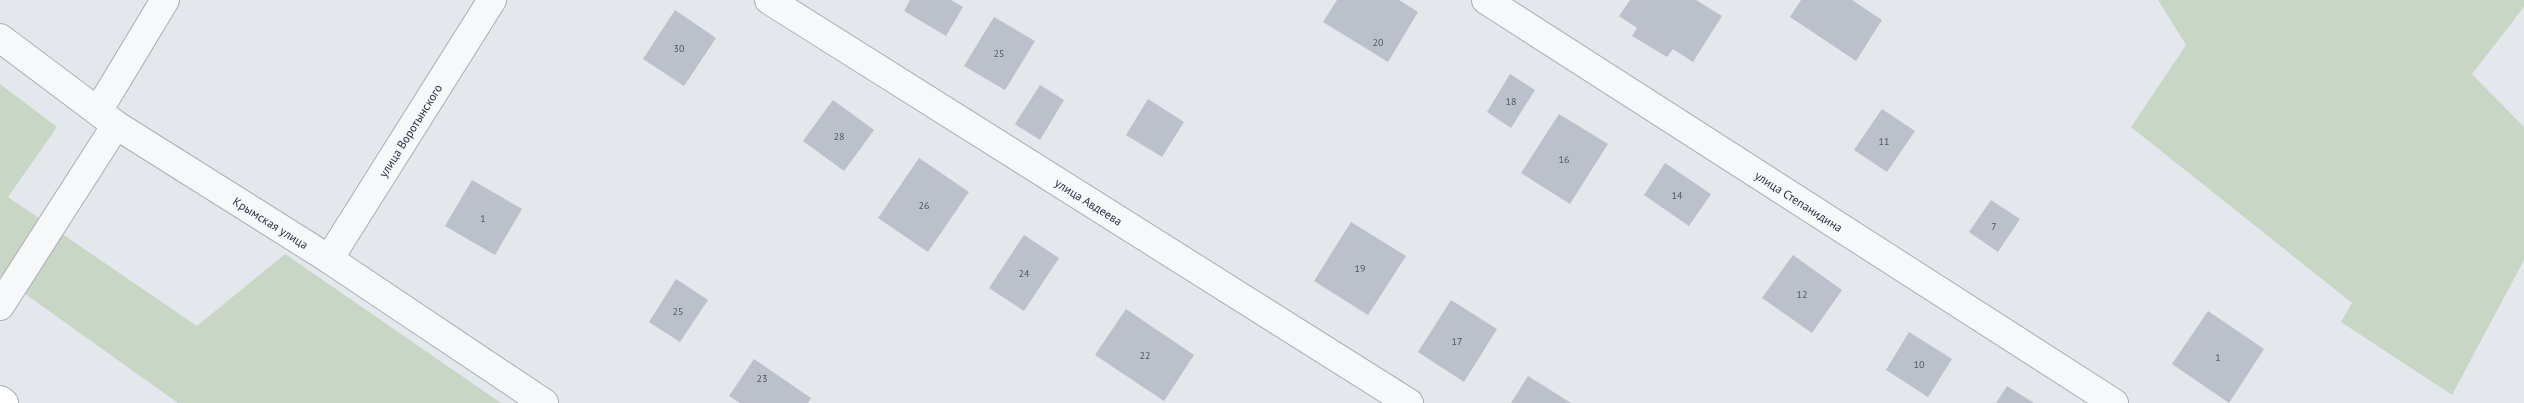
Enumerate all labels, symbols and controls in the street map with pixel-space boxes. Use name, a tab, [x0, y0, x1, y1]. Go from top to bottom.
house number: 20	[1373, 36, 1384, 49]
house number: 30	[674, 42, 685, 55]
house number: 25	[994, 47, 1004, 60]
street label: улица Воротынского	[375, 81, 445, 180]
house number: 18	[1506, 95, 1516, 108]
house number: 28	[834, 130, 844, 143]
house number: 11	[1879, 135, 1889, 148]
house number: 16	[1559, 153, 1569, 166]
street label: улица Степанидина	[1752, 167, 1846, 235]
street label: улица Авдеева	[1052, 175, 1125, 228]
house number: 14	[1672, 189, 1683, 202]
street label: Крымская улица	[230, 193, 311, 252]
house number: 26	[919, 199, 929, 212]
house number: 1	[480, 212, 486, 225]
house number: 7	[1991, 220, 1997, 233]
house number: 19	[1355, 262, 1365, 275]
house number: 24	[1019, 267, 1030, 280]
house number: 12	[1797, 288, 1807, 301]
house number: 25	[673, 305, 683, 318]
house number: 17	[1452, 335, 1462, 348]
house number: 22	[1140, 349, 1150, 362]
house number: 1	[2215, 351, 2221, 364]
house number: 10	[1914, 358, 1925, 371]
house number: 23	[757, 372, 767, 385]

